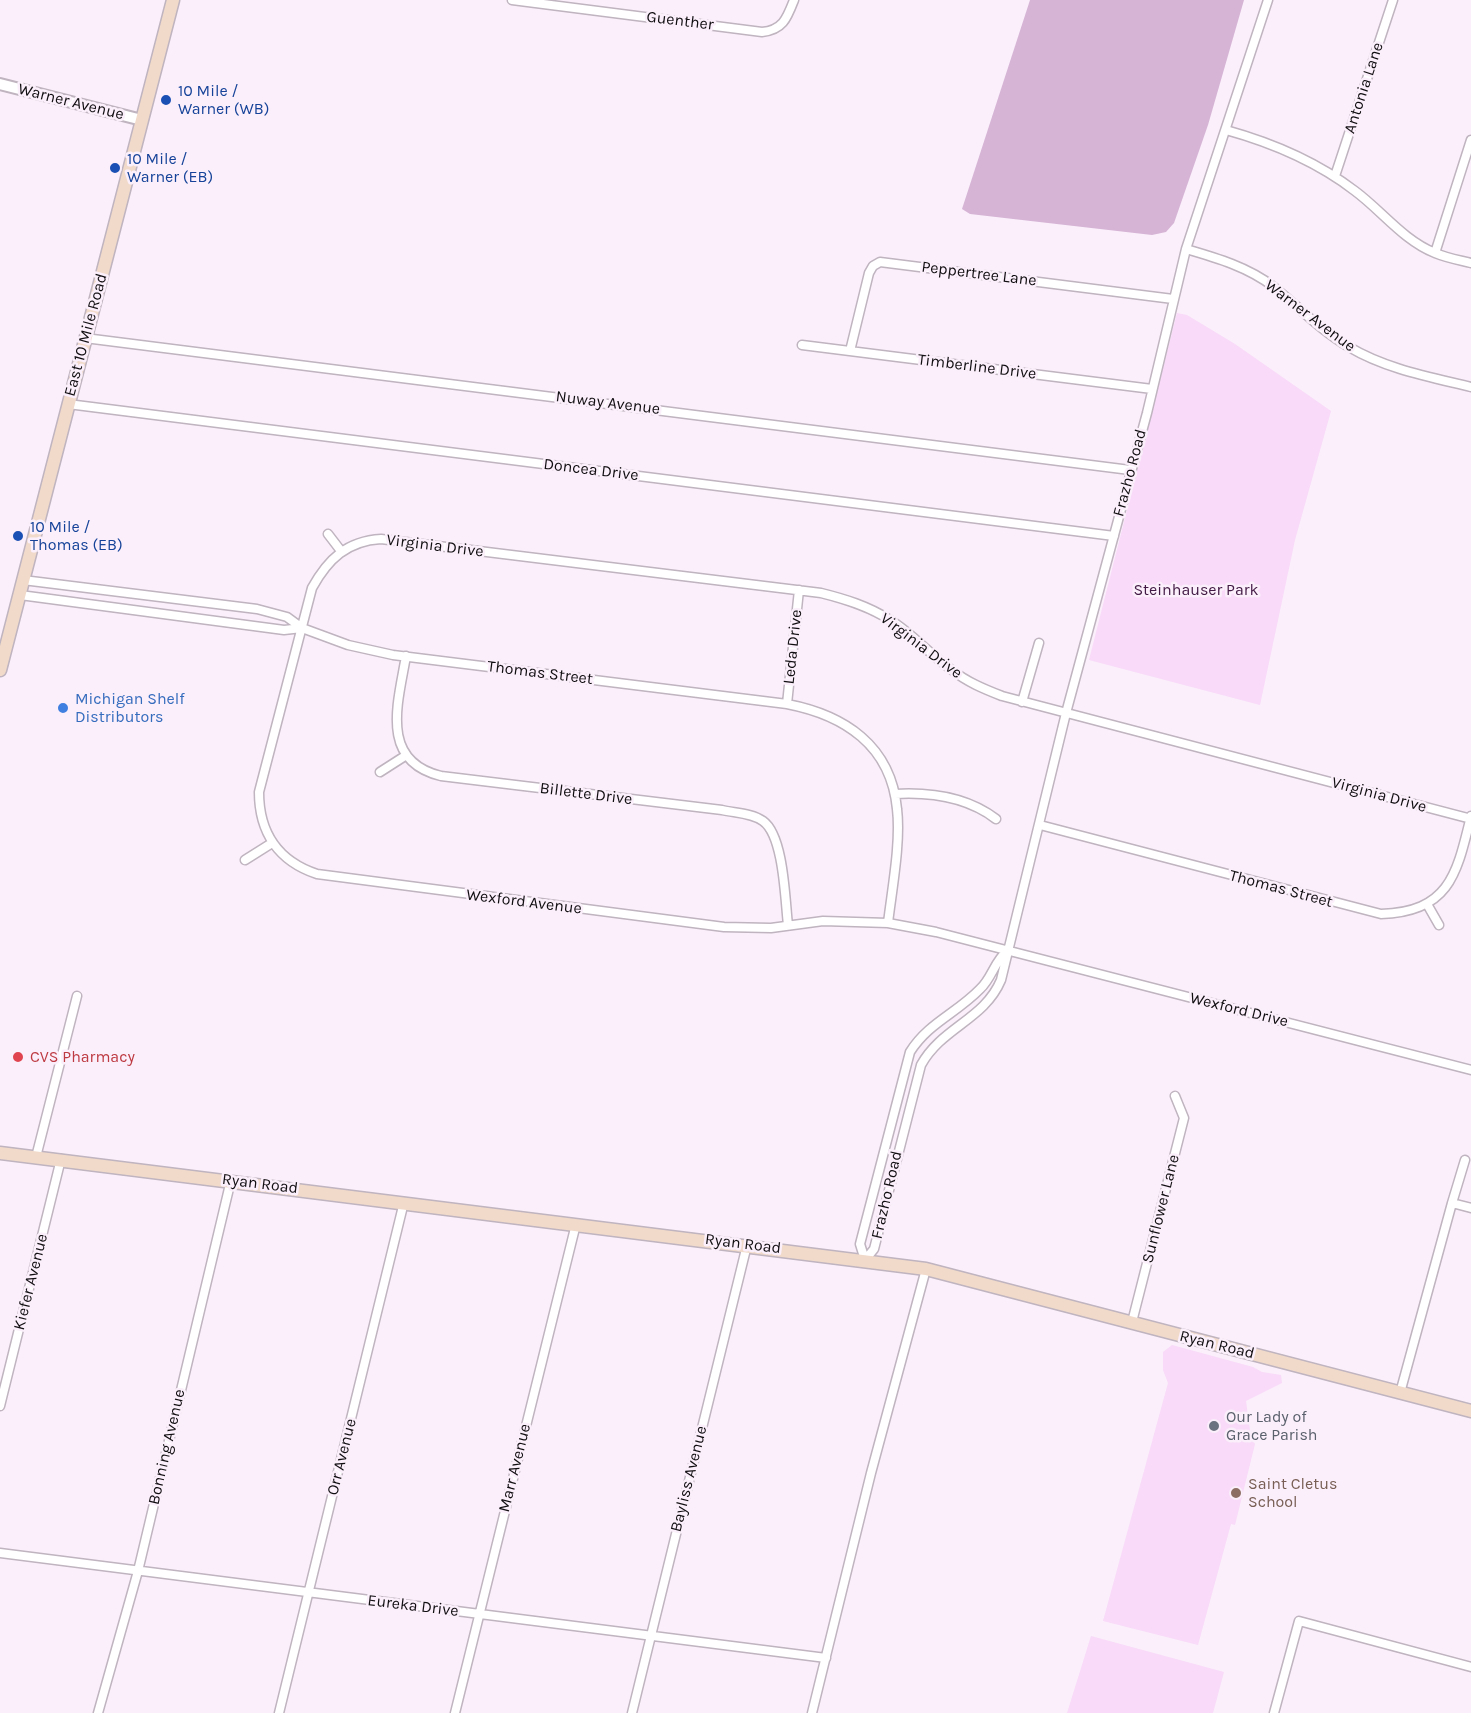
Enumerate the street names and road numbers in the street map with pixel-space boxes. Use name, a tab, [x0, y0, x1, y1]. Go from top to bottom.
street label: Guenther	[645, 7, 715, 35]
street label: Antonia Lane	[1340, 40, 1388, 136]
street label: Warner Avenue	[16, 80, 126, 124]
street label: Peppertree Lane	[920, 257, 1038, 291]
street label: East 10 Mile Road	[60, 272, 112, 398]
street label: Warner Avenue	[1261, 276, 1359, 356]
street label: Timberline Drive	[917, 350, 1037, 384]
street label: Nuway Avenue	[555, 387, 661, 419]
street label: Frazho Road	[1109, 427, 1151, 519]
street label: Doncea Drive	[542, 455, 640, 485]
street label: Virginia Drive	[385, 531, 485, 561]
street label: Leda Drive	[780, 609, 806, 685]
street label: Virginia Drive	[876, 609, 966, 683]
street label: Thomas Street	[486, 657, 594, 689]
street label: Virginia Drive	[1329, 773, 1429, 817]
street label: Billette Drive	[539, 779, 633, 809]
street label: Thomas Street	[1227, 866, 1335, 912]
street label: Wexford Avenue	[465, 885, 583, 919]
street label: Wexford Drive	[1188, 988, 1290, 1032]
street label: Frazho Road	[868, 1149, 906, 1241]
street label: Sunflower Lane	[1138, 1153, 1184, 1265]
street label: Ryan Road	[221, 1170, 299, 1198]
street label: Ryan Road	[704, 1230, 782, 1258]
street label: Kiefer Avenue	[10, 1232, 52, 1332]
street label: Ryan Road	[1178, 1326, 1256, 1364]
street label: Bonning Avenue	[144, 1387, 190, 1507]
street label: Orr Avenue	[323, 1417, 361, 1497]
street label: Marr Avenue	[495, 1422, 535, 1514]
street label: Bayliss Avenue	[667, 1424, 711, 1534]
street label: Eureka Drive	[366, 1591, 460, 1621]

